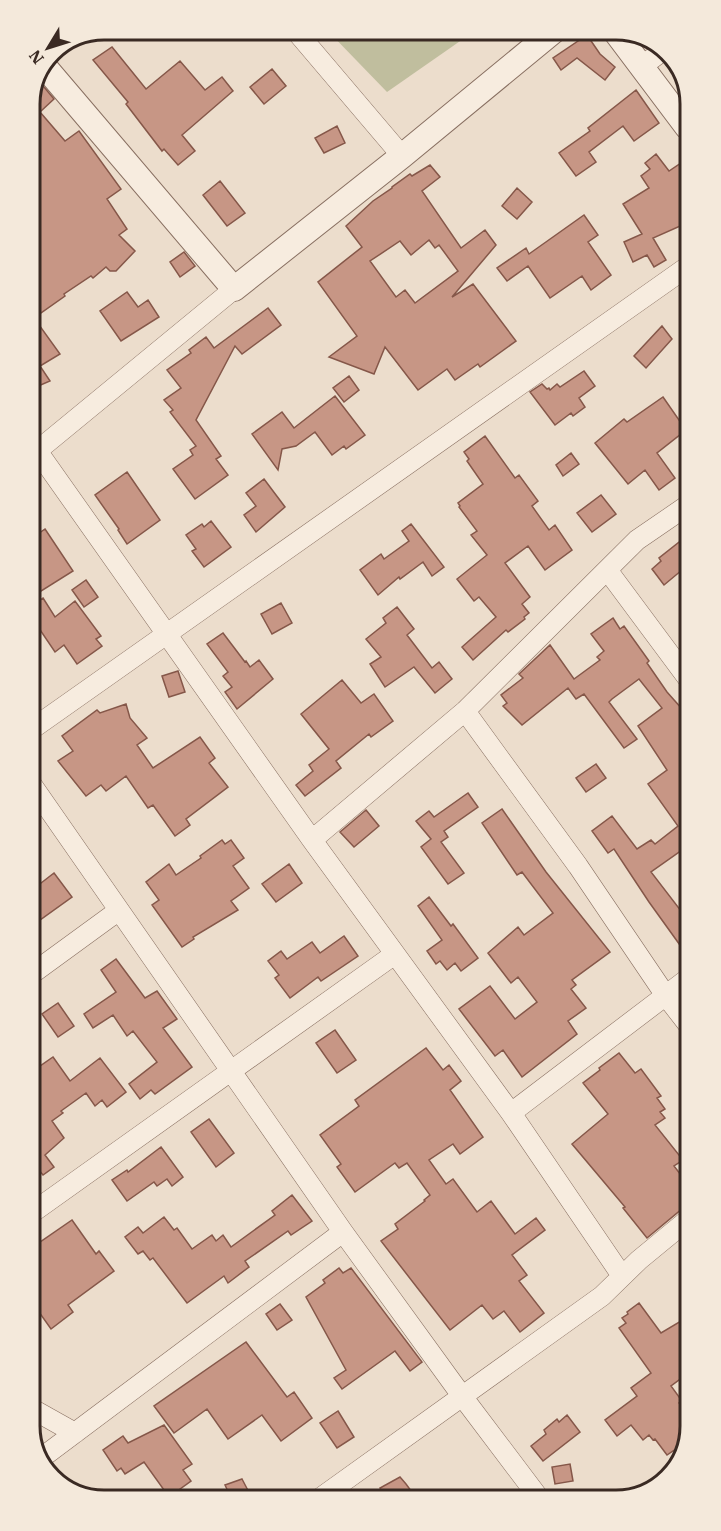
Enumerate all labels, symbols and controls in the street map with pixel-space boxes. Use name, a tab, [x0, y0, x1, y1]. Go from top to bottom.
north arrow	[18, 18, 78, 78]
text: N	[24, 46, 48, 68]

